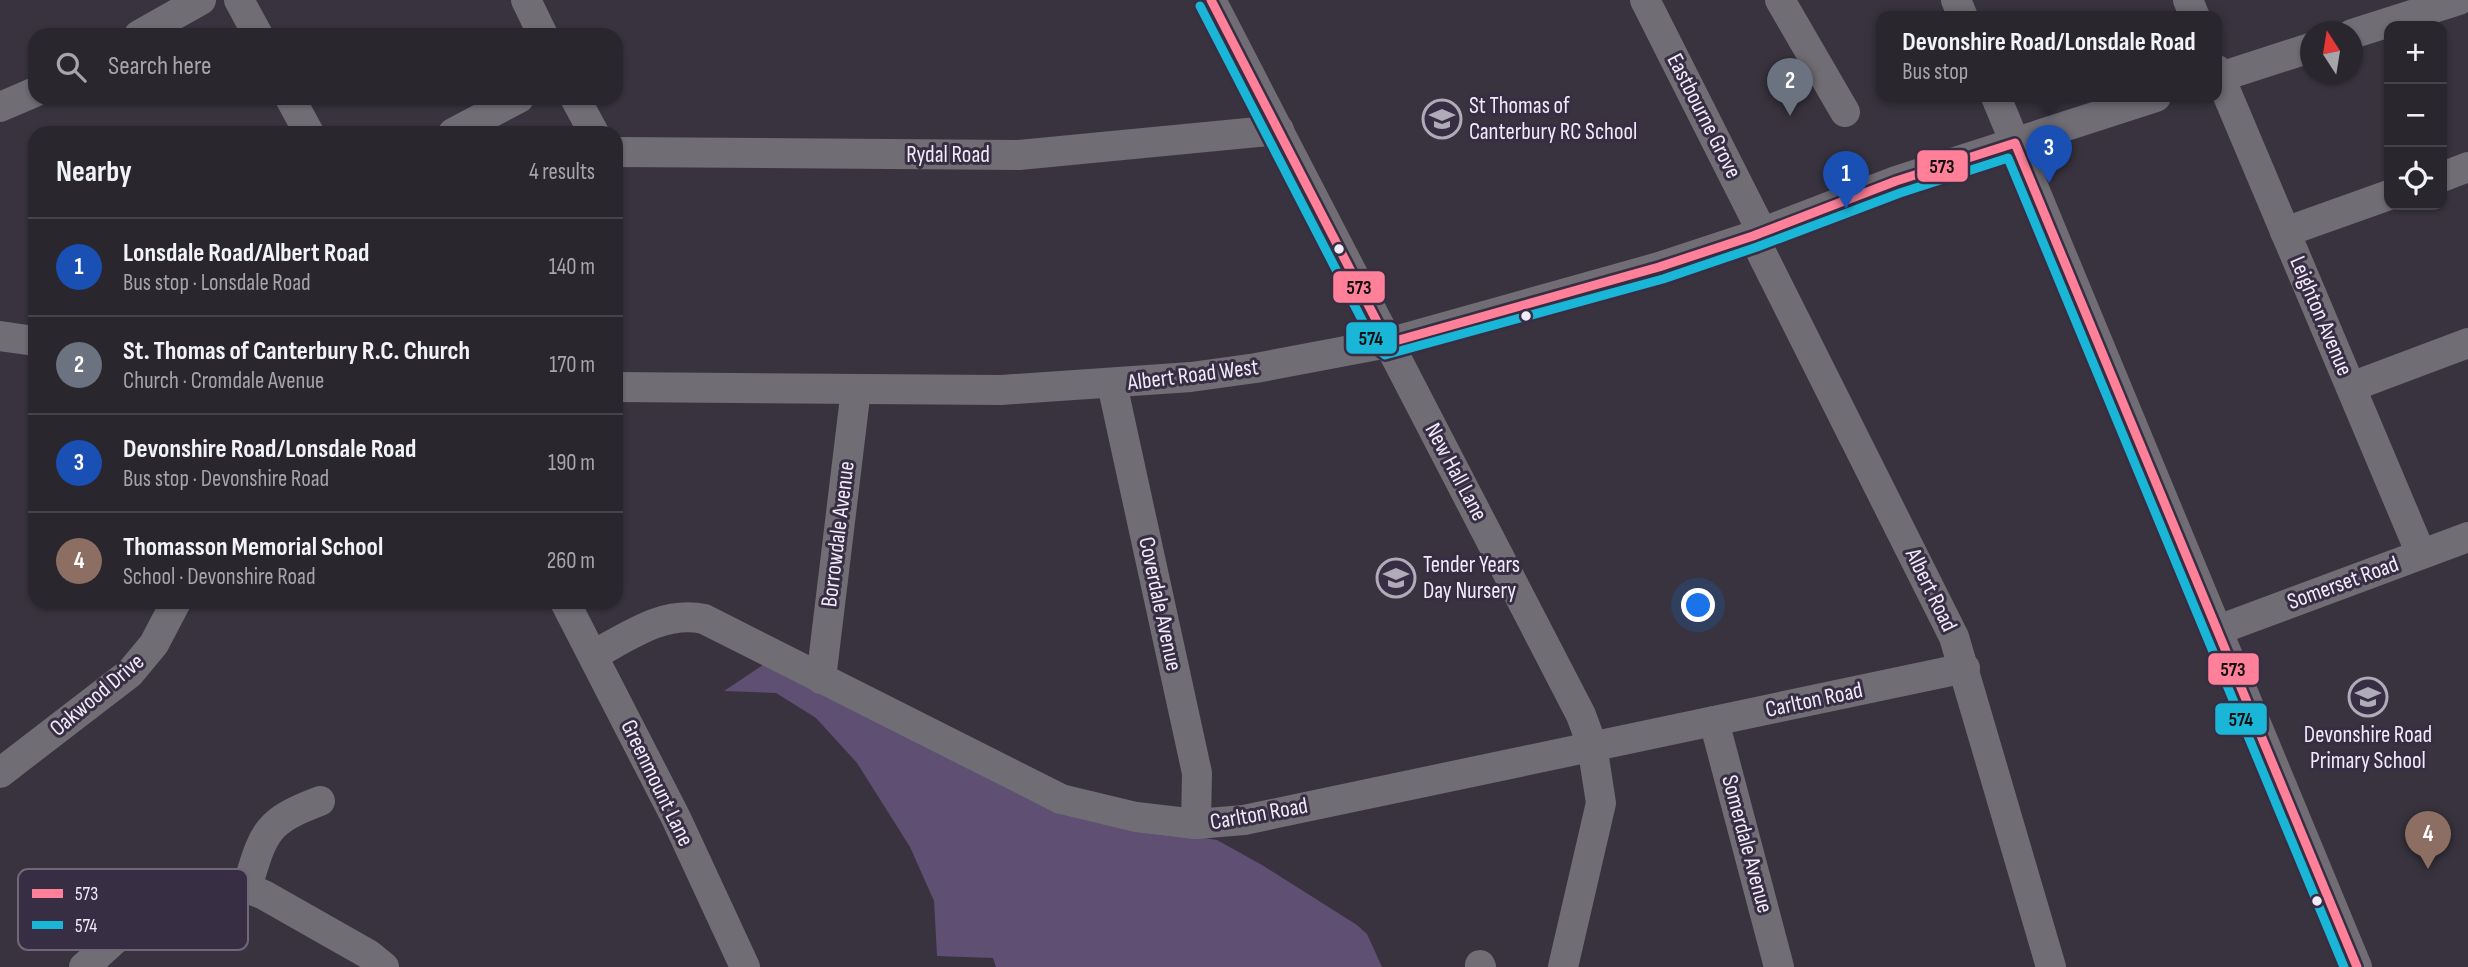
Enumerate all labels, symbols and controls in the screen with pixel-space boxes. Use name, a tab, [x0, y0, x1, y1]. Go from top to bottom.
popup	[1876, 11, 2222, 102]
north arrow	[2300, 21, 2363, 84]
map controls	[2384, 21, 2447, 210]
button: +	[2384, 21, 2447, 84]
text: Devonshire Road/Lonsdale Road	[1902, 27, 2196, 58]
search box	[28, 28, 623, 105]
icon: search	[52, 48, 90, 86]
street label: Eastbourne Grove	[1661, 49, 1747, 183]
text: Search here	[108, 51, 211, 82]
pin: 2	[1767, 58, 1813, 116]
text: Bus stop	[1902, 58, 1968, 86]
button: −	[2384, 84, 2447, 147]
place label: St Thomas of Canterbury RC School	[1469, 92, 1637, 146]
school or university icon: St Thomas of Canterbury RC School	[1421, 98, 1463, 140]
pin: 3	[2026, 125, 2072, 183]
street label: Rydal Road	[906, 141, 990, 169]
button: locate	[2384, 147, 2447, 210]
line badge: 573	[1916, 149, 1969, 183]
pin: 1	[1823, 151, 1869, 209]
text: Nearby	[56, 154, 132, 190]
text: 573	[1929, 156, 1955, 179]
text: 4 results	[529, 158, 595, 186]
text: Lonsdale Road/Albert Road	[123, 238, 369, 269]
unlabelled marker	[1332, 242, 1346, 256]
street label: Leighton Avenue	[2283, 252, 2359, 380]
text: 1	[74, 253, 84, 281]
text: 140 m	[549, 253, 595, 281]
text: Bus stop · Lonsdale Road	[123, 269, 311, 297]
line badge: 573	[1332, 270, 1386, 304]
text: 573	[1346, 277, 1372, 300]
unlabelled marker	[1519, 309, 1533, 323]
line badge: 574	[1345, 321, 1398, 355]
text: 574	[1359, 328, 1383, 351]
text: St. Thomas of Canterbury R.C. Church	[123, 336, 470, 367]
text: 2	[74, 351, 84, 379]
text: 170 m	[549, 351, 595, 379]
street label: Albert Road West	[1125, 353, 1260, 397]
text: Church · Cromdale Avenue	[123, 367, 324, 395]
street label: New Hall Lane	[1419, 418, 1493, 526]
text: Devonshire Road/Lonsdale Road	[123, 434, 416, 465]
text: 3	[74, 449, 84, 477]
text: 190 m	[548, 449, 595, 477]
street label: Borrowdale Avenue	[815, 459, 861, 609]
text: Bus stop · Devonshire Road	[123, 465, 329, 493]
text: Thomasson Memorial School	[123, 532, 383, 563]
street label: Coverdale Avenue	[1132, 534, 1188, 674]
street label: Albert Road	[1898, 543, 1963, 636]
text: 4	[74, 547, 84, 575]
text: 260 m	[547, 547, 595, 575]
street label: Somerset Road	[2284, 550, 2402, 616]
place label: Tender Years Day Nursery	[1423, 551, 1520, 605]
school or university icon: Tender Years Day Nursery	[1375, 557, 1417, 599]
text: School · Devonshire Road	[123, 563, 316, 591]
your location	[1681, 588, 1715, 622]
street label: Oakwood Drive	[44, 648, 150, 742]
line badge: 573	[2207, 652, 2260, 686]
text: 573	[2220, 659, 2246, 682]
street label: Carlton Road	[1763, 676, 1865, 724]
school or university icon: Devonshire Road Primary School	[2347, 676, 2389, 718]
line badge: 574	[2214, 702, 2268, 736]
text: 574	[2229, 709, 2253, 732]
street label: Greenmount Lane	[614, 715, 700, 851]
place label: Devonshire Road Primary School	[2304, 721, 2432, 775]
street label: Somerdale Avenue	[1715, 772, 1779, 916]
street label: Carlton Road	[1208, 792, 1310, 836]
pin: 4	[2405, 811, 2451, 869]
legend	[18, 869, 248, 950]
text: 573	[75, 883, 98, 906]
unlabelled marker	[2310, 894, 2324, 908]
text: 574	[75, 915, 97, 938]

